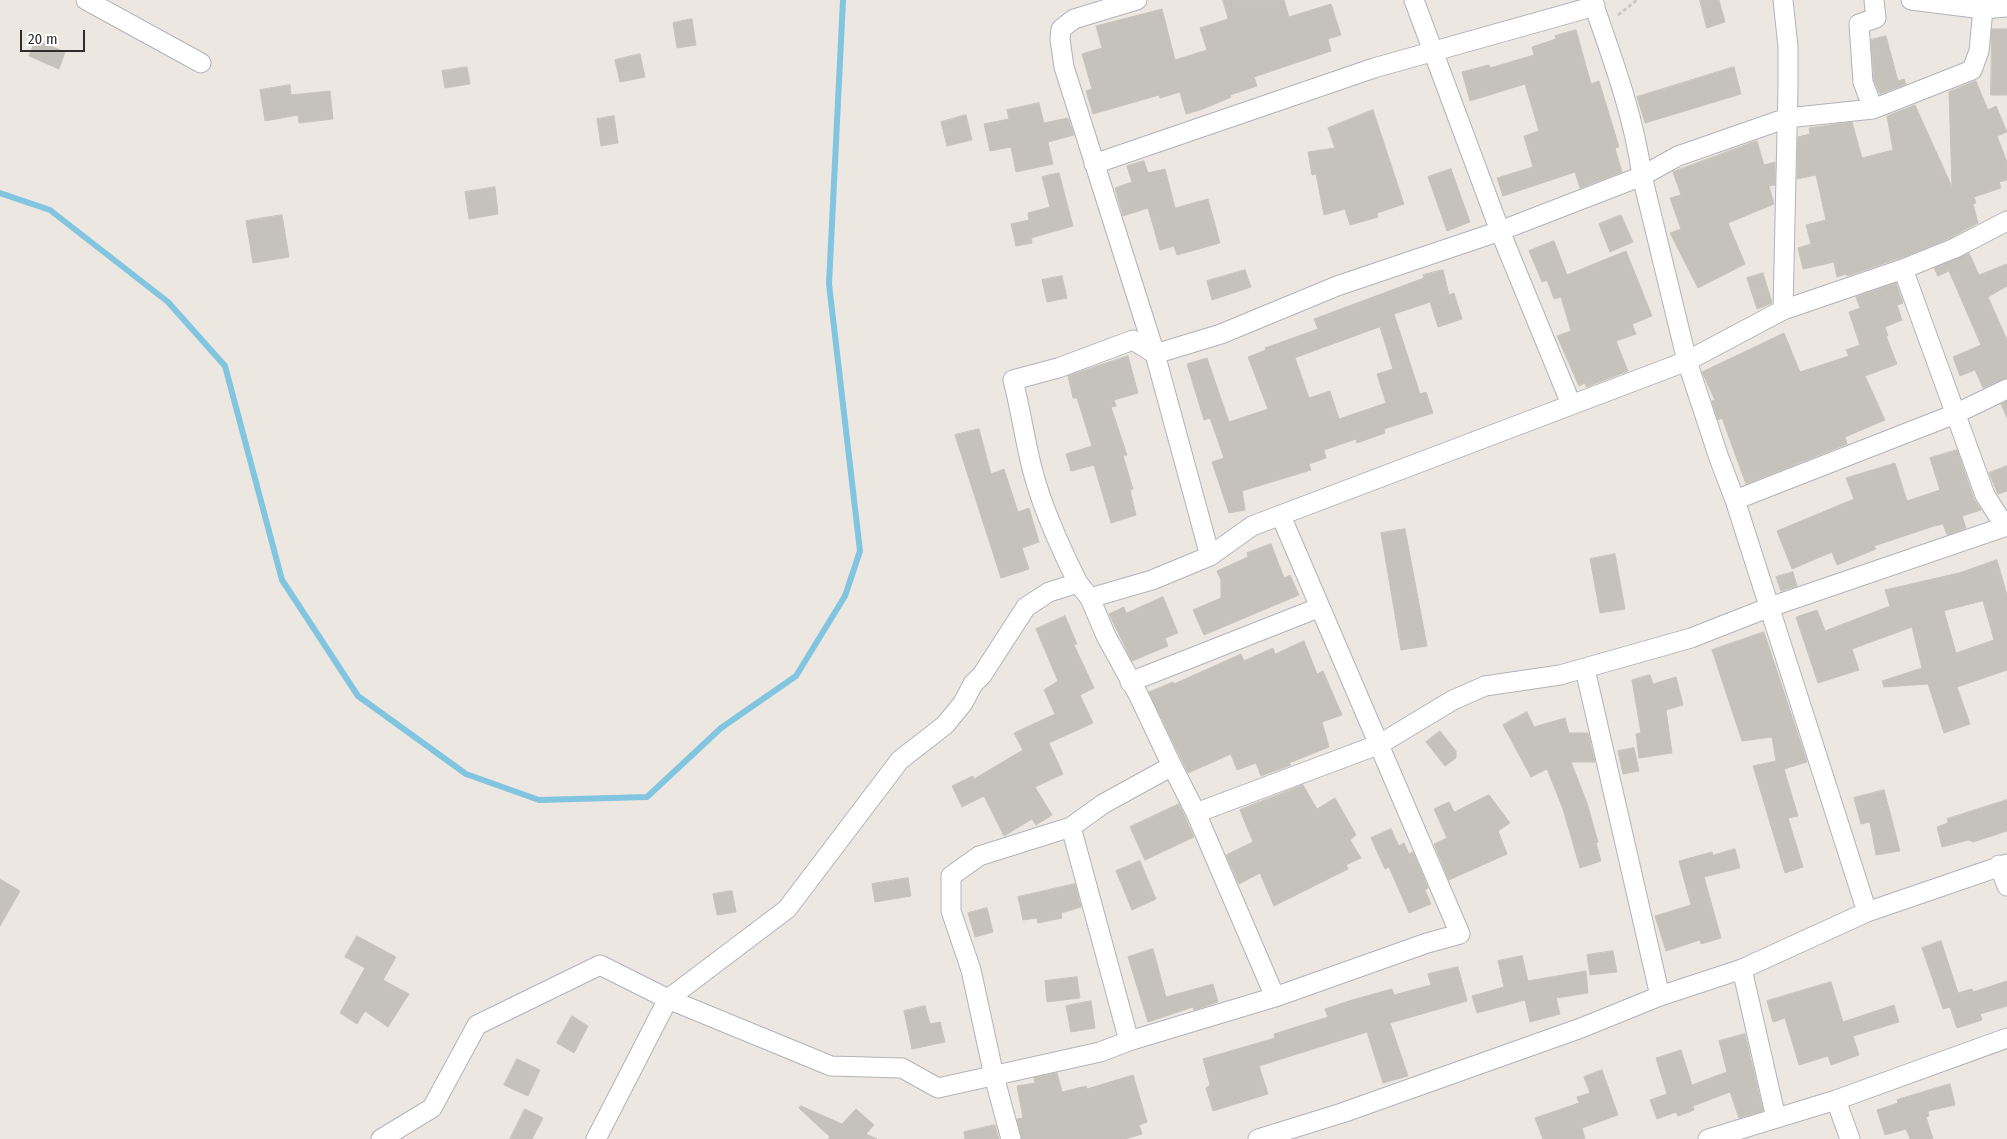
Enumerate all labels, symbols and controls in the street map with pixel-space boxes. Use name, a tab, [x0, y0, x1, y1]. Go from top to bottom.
scale bar	[22, 20, 88, 52]
text: 20 m	[28, 30, 58, 48]

